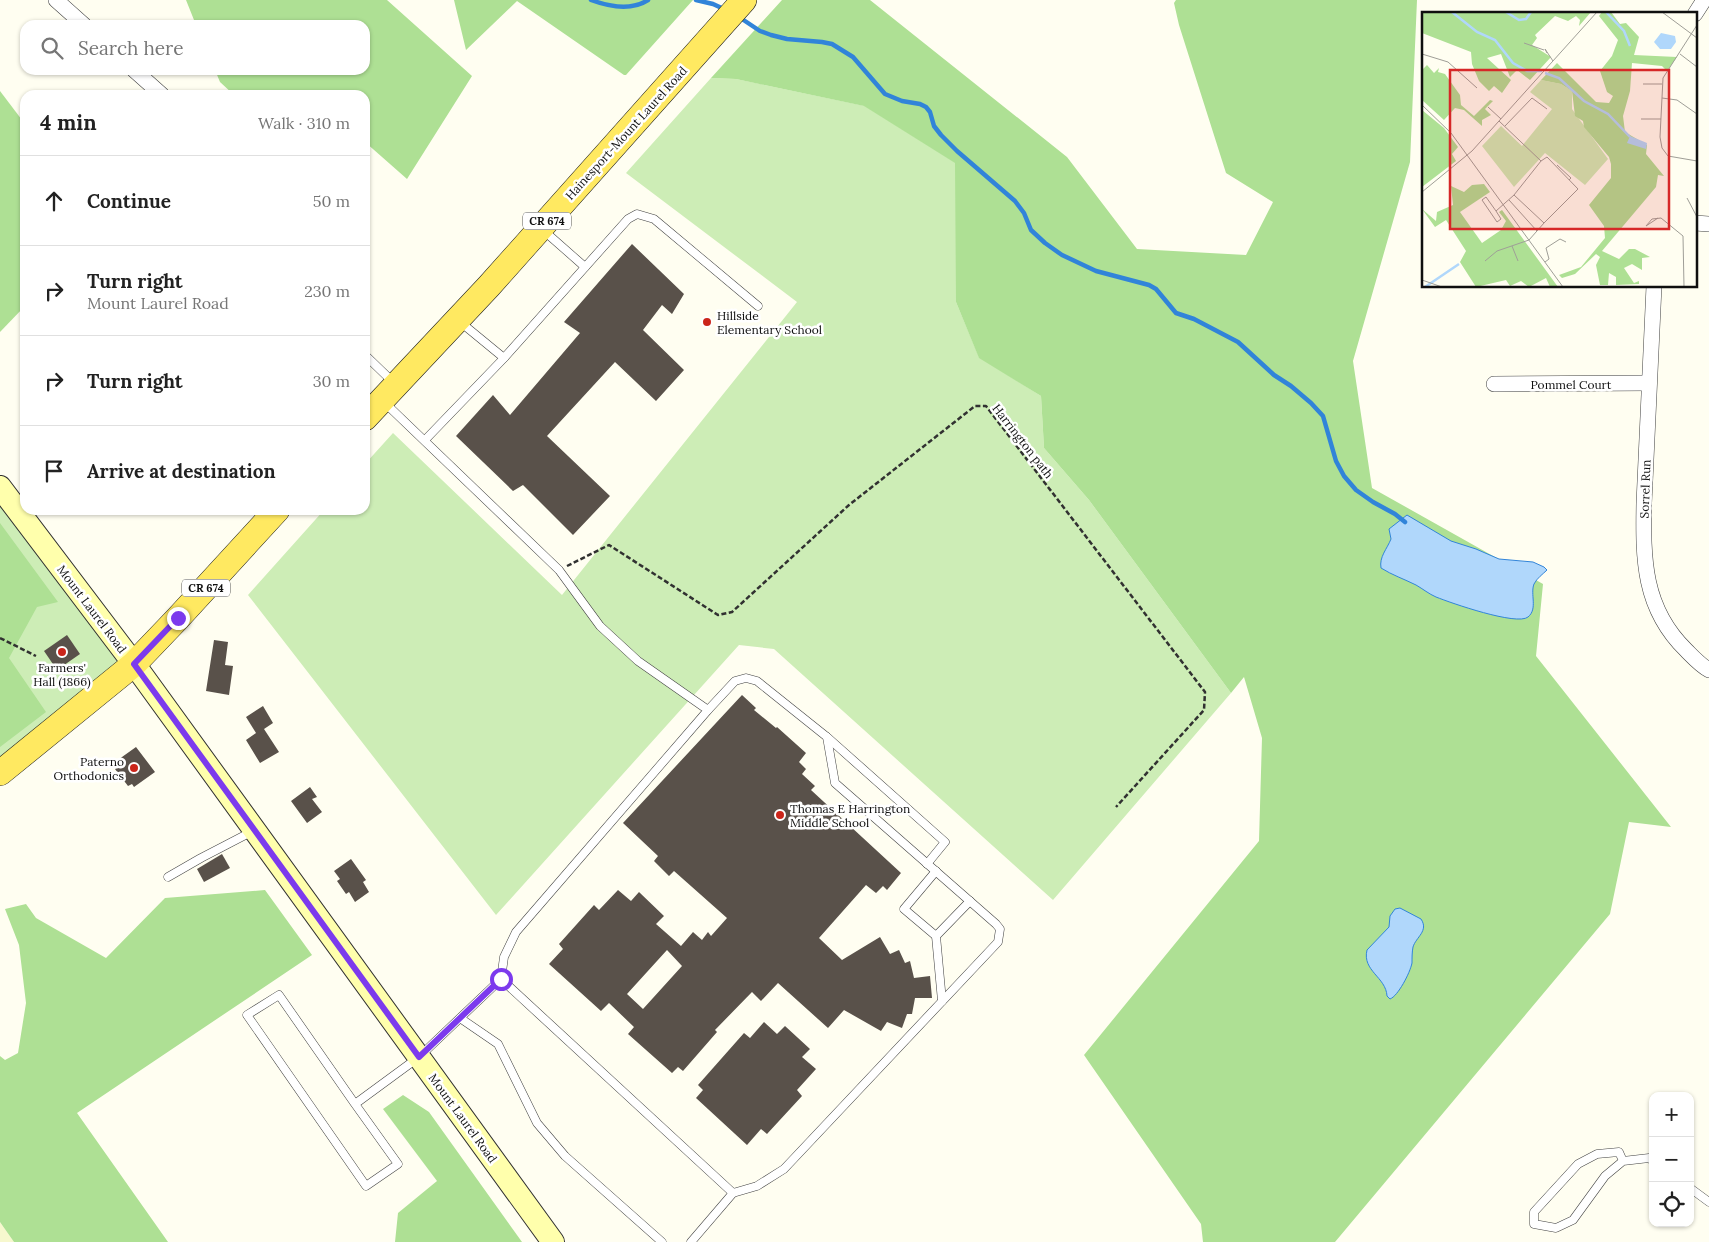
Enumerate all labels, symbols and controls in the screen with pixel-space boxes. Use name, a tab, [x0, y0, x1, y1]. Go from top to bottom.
inset map	[1422, 12, 1696, 288]
search box	[20, 20, 370, 75]
icon: search	[38, 34, 66, 62]
text: Search here	[78, 36, 184, 60]
street label: Hainesport-Mount Laurel Road	[562, 63, 690, 203]
text: 4 min	[40, 109, 97, 136]
text: Walk · 310 m	[258, 113, 350, 133]
icon: ahead	[40, 187, 68, 215]
text: Continue	[87, 189, 171, 213]
text: 50 m	[313, 191, 350, 211]
road number: CR 674	[523, 212, 571, 230]
text: Turn right	[87, 269, 183, 293]
icon: right	[40, 277, 68, 305]
text: 230 m	[304, 281, 350, 301]
text: Mount Laurel Road	[87, 293, 229, 313]
place label: Hillside Elementary School	[717, 308, 822, 337]
marker: Hillside Elementary School	[701, 316, 713, 328]
icon: right	[40, 367, 68, 395]
text: Turn right	[87, 369, 183, 393]
text: 30 m	[313, 371, 350, 391]
street label: Pommel Court	[1530, 377, 1612, 392]
street label: Harrington path	[989, 401, 1057, 481]
icon: arrive	[40, 457, 68, 485]
text: Arrive at destination	[87, 459, 276, 483]
street label: Sorrel Run	[1636, 459, 1654, 519]
street label: Mount Laurel Road	[54, 562, 130, 656]
road number: CR 674	[182, 580, 230, 596]
route end	[167, 607, 190, 630]
marker: Farmers' Hall (1866)	[56, 646, 68, 658]
place label: Farmers' Hall (1866)	[33, 660, 91, 690]
place label: Paterno Orthodonics	[54, 754, 124, 783]
marker: Paterno Orthodonics	[128, 762, 140, 774]
place label: Thomas E Harrington Middle School	[790, 801, 910, 830]
marker: Thomas E Harrington Middle School	[774, 809, 786, 821]
route start	[490, 968, 513, 991]
street label: Mount Laurel Road	[426, 1071, 500, 1165]
map controls	[1649, 1092, 1694, 1227]
button: +	[1649, 1092, 1694, 1137]
button: −	[1649, 1137, 1694, 1182]
button: locate	[1649, 1182, 1694, 1227]

